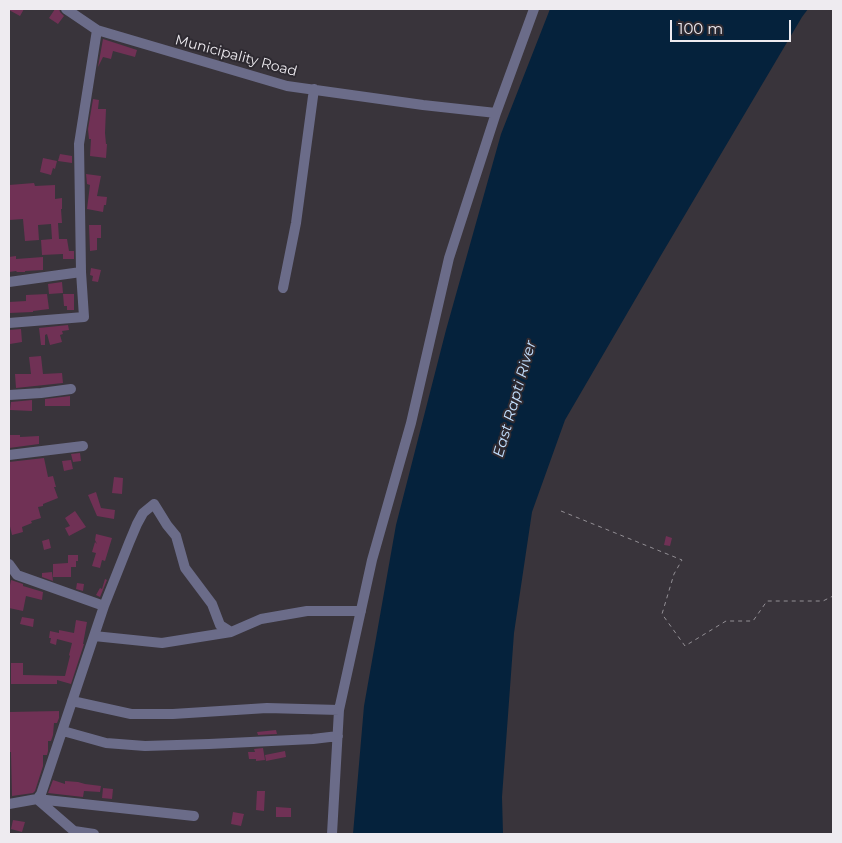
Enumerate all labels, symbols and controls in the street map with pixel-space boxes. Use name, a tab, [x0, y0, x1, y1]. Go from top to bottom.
scale bar	[672, 10, 793, 42]
text: 100 m	[678, 19, 723, 38]
street label: Municipality Road	[173, 32, 299, 80]
water label: East Rapti River	[490, 339, 540, 459]

